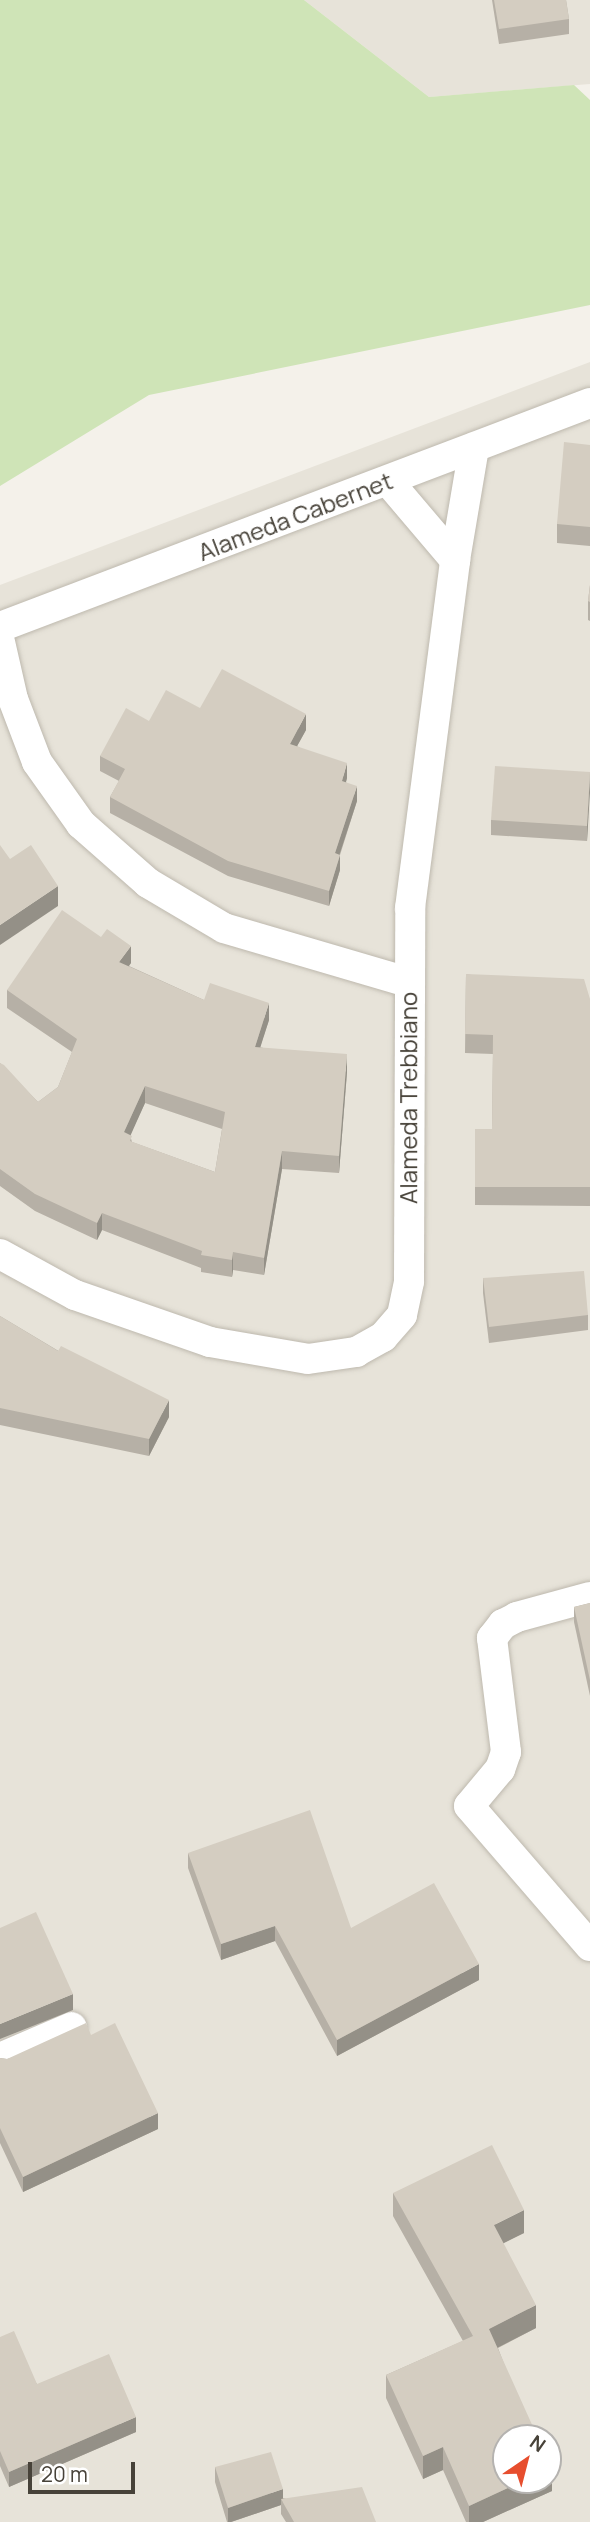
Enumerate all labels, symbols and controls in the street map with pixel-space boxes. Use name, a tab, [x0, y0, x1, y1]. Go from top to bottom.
street label: Alameda Cabernet	[194, 466, 396, 566]
street label: Alameda Trebbiano	[394, 992, 422, 1204]
north arrow	[492, 2424, 562, 2494]
text: N	[525, 2429, 551, 2458]
scale bar	[32, 2448, 138, 2492]
text: 20 m	[41, 2460, 88, 2488]

